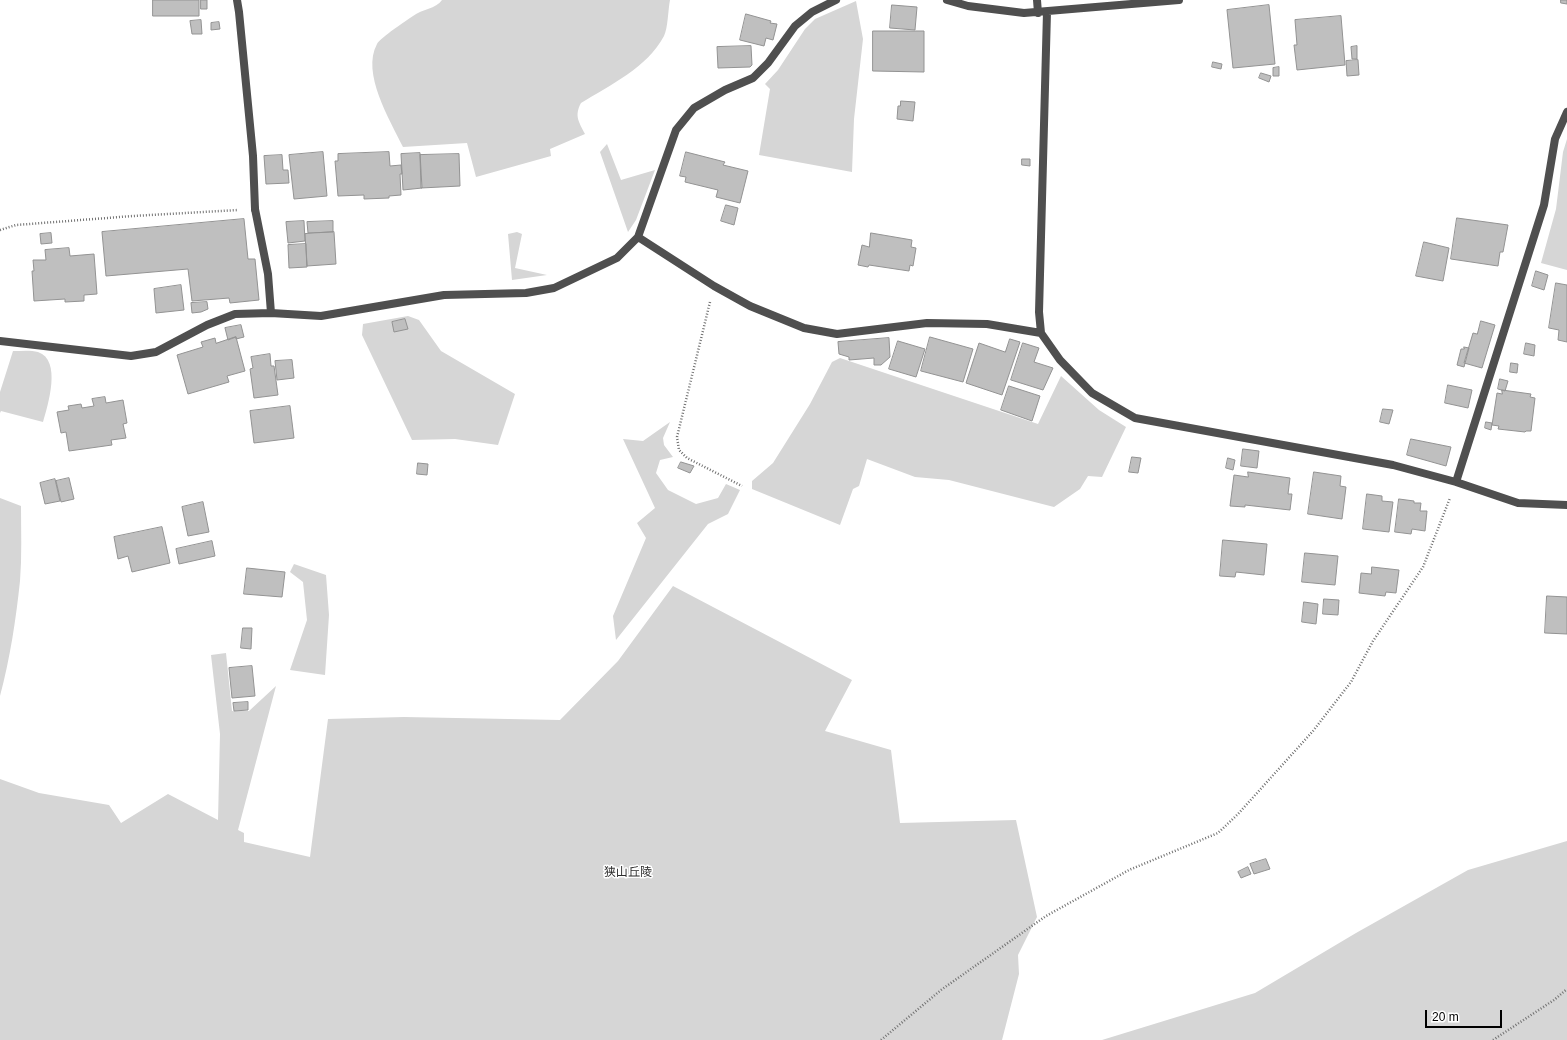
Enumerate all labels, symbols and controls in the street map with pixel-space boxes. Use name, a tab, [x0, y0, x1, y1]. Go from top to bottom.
park label: 狭山丘陵	[604, 866, 652, 880]
scale bar	[1427, 1002, 1504, 1028]
text: 20 m	[1432, 1010, 1459, 1024]

